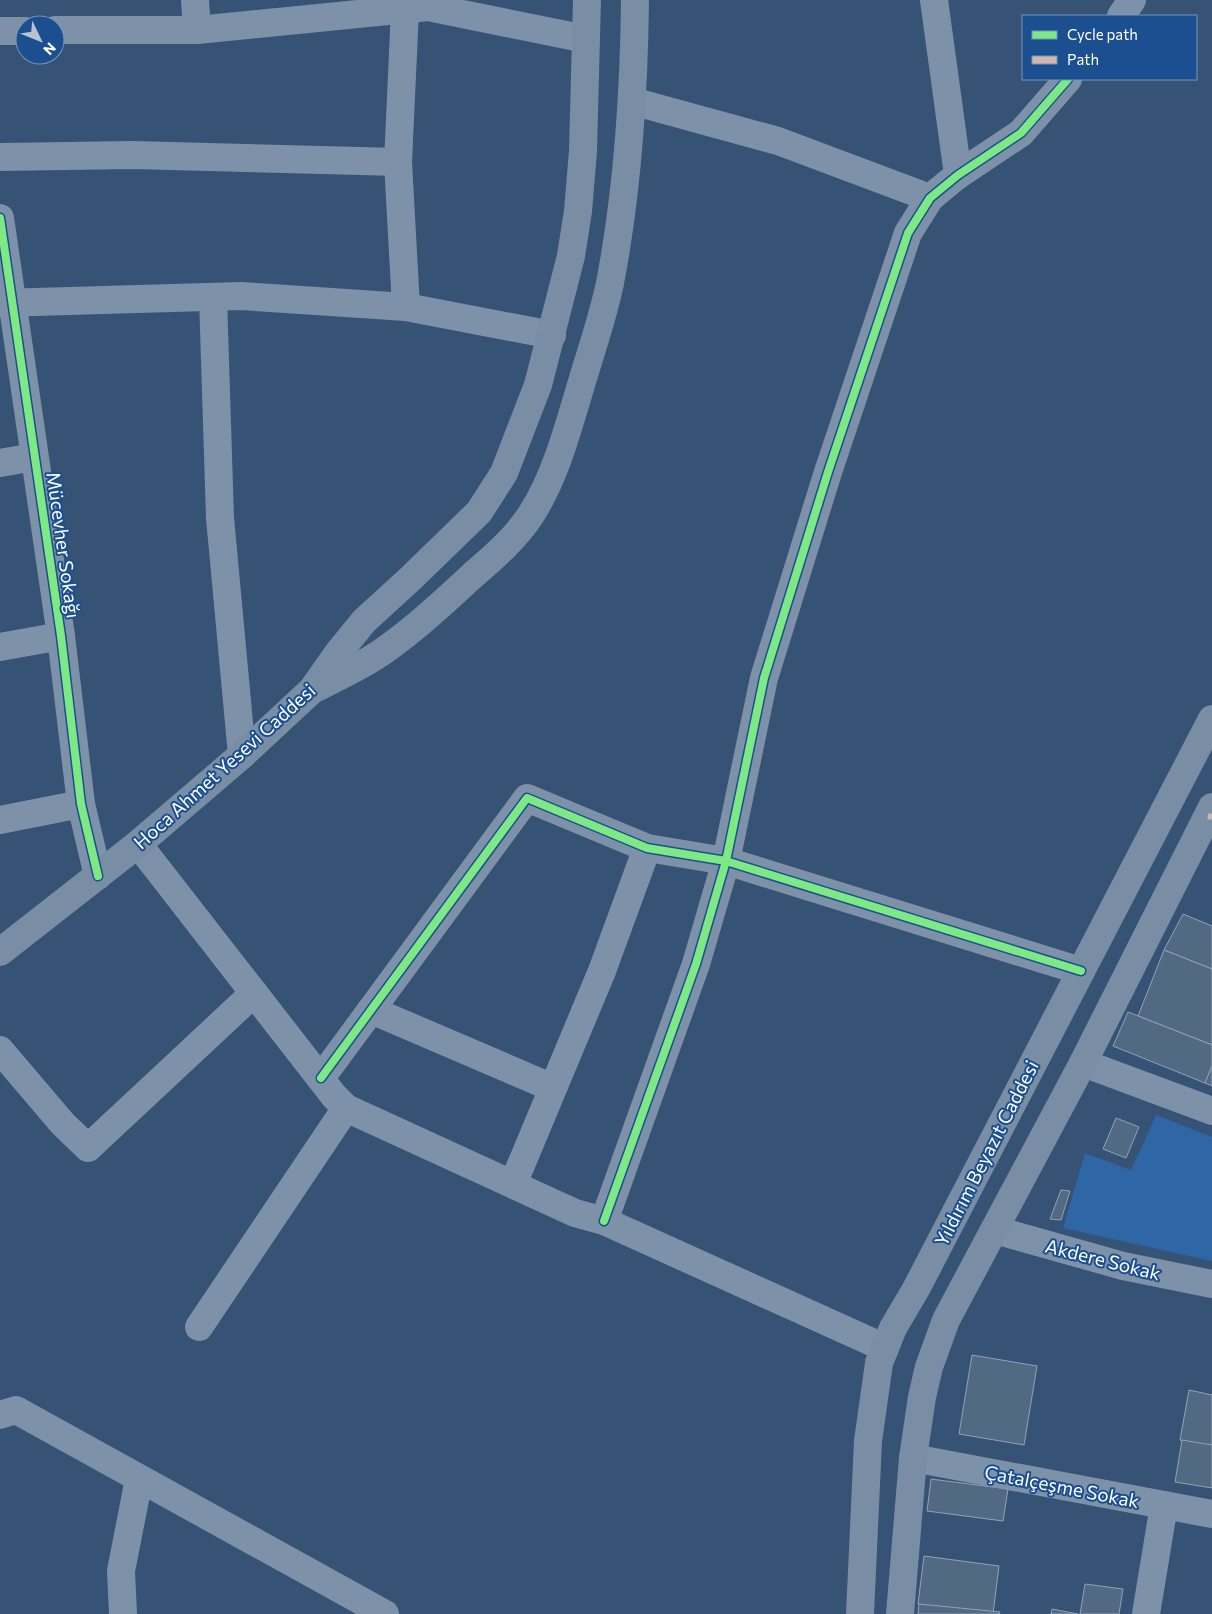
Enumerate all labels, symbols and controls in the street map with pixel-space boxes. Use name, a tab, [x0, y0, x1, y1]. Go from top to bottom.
north arrow	[15, 15, 65, 65]
legend	[1022, 15, 1197, 80]
text: Cycle path	[1067, 25, 1138, 43]
text: N	[40, 40, 60, 59]
text: Path	[1067, 50, 1099, 68]
street label: Mücevher Sokağı	[42, 470, 86, 620]
street label: Hoca Ahmet Yesevi Caddesi	[129, 678, 319, 854]
street label: Yıldırım Beyazıt Caddesi	[929, 1056, 1043, 1250]
street label: Akdere Sokak	[1043, 1234, 1163, 1284]
street label: Çatalçeşme Sokak	[983, 1460, 1141, 1512]

